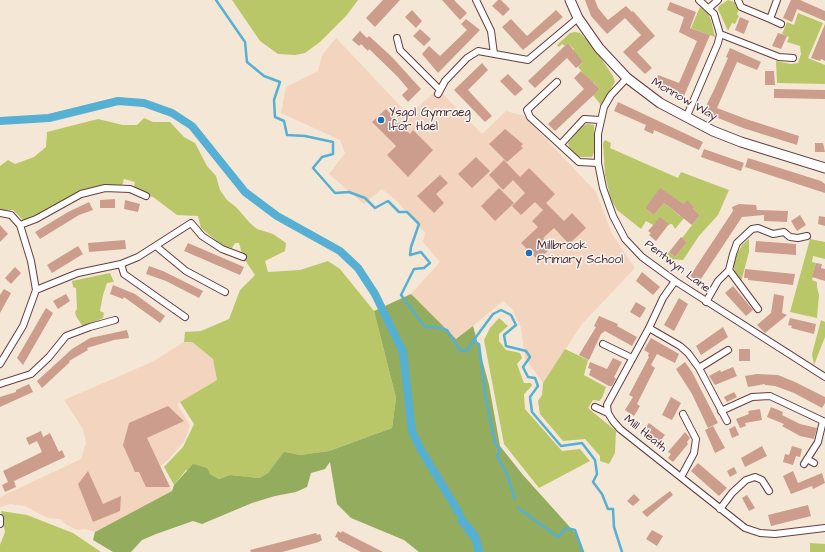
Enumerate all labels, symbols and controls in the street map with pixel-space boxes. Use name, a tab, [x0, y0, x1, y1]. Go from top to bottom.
street label: Monnow Way	[648, 75, 720, 125]
place label: Ysgol Gymraeg Ifor Hael	[389, 106, 471, 134]
marker: Ysgol Gymraeg Ifor Hael	[376, 115, 386, 125]
street label: Pentwyn Lane	[641, 237, 713, 297]
place label: Millbrook Primary School	[537, 239, 623, 267]
marker: Millbrook Primary School	[524, 248, 534, 258]
street label: Mill Heath	[621, 412, 669, 456]

